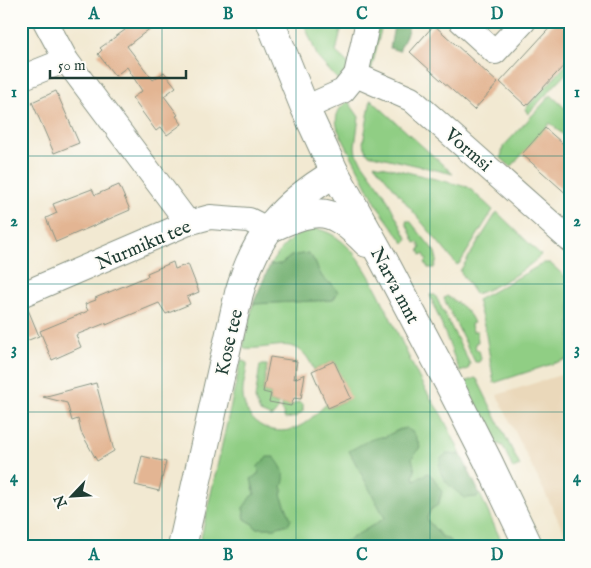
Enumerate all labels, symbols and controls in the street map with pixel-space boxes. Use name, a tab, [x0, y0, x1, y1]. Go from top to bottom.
text: A	[88, 5, 101, 25]
text: B	[223, 5, 234, 25]
text: C	[356, 5, 368, 25]
text: D	[491, 5, 504, 25]
scale bar	[50, 48, 186, 80]
text: 50 m	[58, 56, 86, 75]
text: 1	[11, 83, 17, 103]
text: 1	[574, 83, 580, 103]
street label: Vormsi	[438, 123, 496, 178]
text: 2	[10, 212, 18, 232]
text: 2	[573, 212, 581, 232]
street label: Nurmiku tee	[93, 215, 195, 277]
street label: Narva mnt	[364, 244, 425, 329]
street label: Kose tee	[211, 307, 249, 378]
text: 3	[11, 340, 17, 360]
text: 3	[574, 340, 580, 360]
text: 4	[10, 468, 19, 488]
text: 4	[573, 468, 582, 488]
north arrow	[48, 470, 98, 520]
text: N	[50, 492, 72, 511]
text: A	[88, 546, 101, 566]
text: B	[223, 546, 234, 566]
text: C	[356, 546, 368, 566]
text: D	[491, 546, 504, 566]

